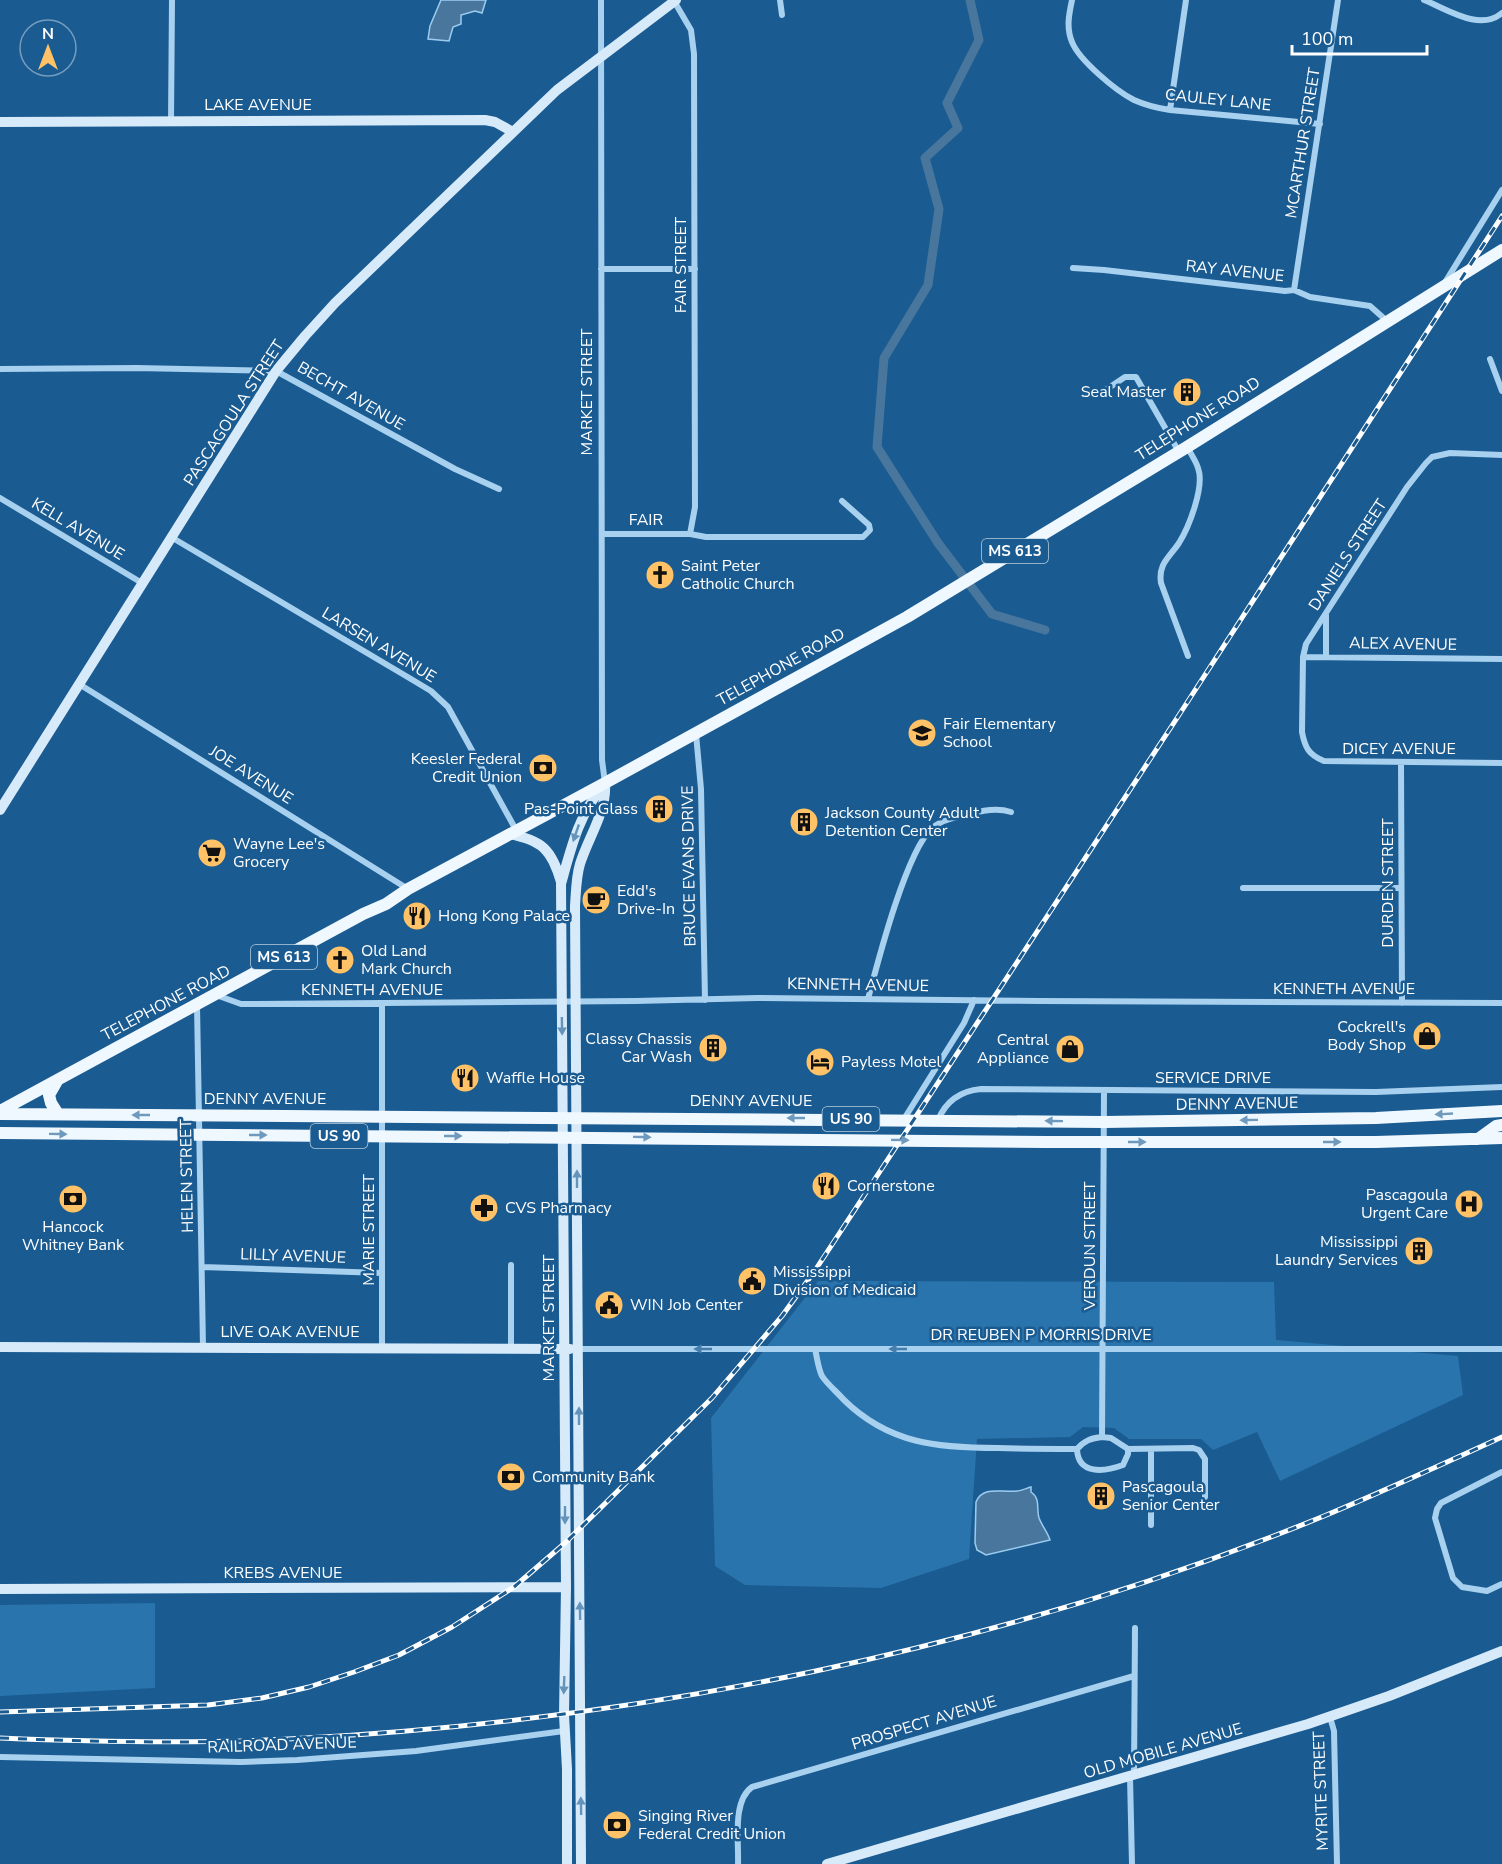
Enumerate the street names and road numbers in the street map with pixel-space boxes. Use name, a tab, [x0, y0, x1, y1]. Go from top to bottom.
street label: MCARTHUR STREET	[1280, 66, 1326, 220]
street label: CAULEY LANE	[1164, 83, 1272, 117]
street label: LAKE AVENUE	[204, 94, 312, 116]
street label: FAIR STREET	[670, 216, 692, 313]
street label: RAY AVENUE	[1185, 255, 1285, 287]
street label: MARKET STREET	[576, 328, 598, 455]
street label: PASCAGOULA STREET	[178, 335, 290, 490]
street label: BECHT AVENUE	[293, 356, 409, 436]
street label: TELEPHONE ROAD	[1132, 372, 1264, 466]
street label: KELL AVENUE	[27, 493, 129, 565]
street label: DANIELS STREET	[1304, 495, 1393, 615]
street label: FAIR	[629, 509, 663, 531]
road number: MS 613	[982, 539, 1048, 563]
street label: LARSEN AVENUE	[318, 602, 440, 688]
street label: TELEPHONE ROAD	[713, 623, 849, 711]
street label: ALEX AVENUE	[1349, 632, 1457, 656]
street label: DICEY AVENUE	[1342, 738, 1456, 760]
street label: JOE AVENUE	[204, 740, 297, 809]
street label: BRUCE EVANS DRIVE	[677, 785, 701, 947]
street label: DURDEN STREET	[1377, 818, 1399, 948]
road number: MS 613	[251, 945, 317, 969]
street label: TELEPHONE ROAD	[98, 960, 234, 1046]
street label: KENNETH AVENUE	[787, 973, 929, 997]
street label: KENNETH AVENUE	[1273, 978, 1415, 1000]
street label: KENNETH AVENUE	[301, 979, 443, 1001]
street label: SERVICE DRIVE	[1155, 1067, 1271, 1089]
street label: DENNY AVENUE	[204, 1088, 326, 1110]
street label: DENNY AVENUE	[690, 1090, 812, 1112]
street label: DENNY AVENUE	[1176, 1092, 1298, 1116]
road number: US 90	[822, 1107, 880, 1131]
street label: HELEN STREET	[175, 1119, 199, 1233]
road number: US 90	[310, 1124, 368, 1148]
street label: MARIE STREET	[358, 1174, 380, 1286]
street label: VERDUN STREET	[1079, 1181, 1101, 1311]
street label: LILLY AVENUE	[240, 1243, 346, 1269]
street label: MARKET STREET	[538, 1254, 560, 1381]
street label: LIVE OAK AVENUE	[220, 1321, 360, 1343]
street label: DR REUBEN P MORRIS DRIVE	[930, 1324, 1152, 1346]
street label: KREBS AVENUE	[224, 1562, 342, 1584]
street label: PROSPECT AVENUE	[849, 1690, 999, 1756]
street label: OLD MOBILE AVENUE	[1081, 1718, 1245, 1784]
street label: RAILROAD AVENUE	[207, 1731, 357, 1759]
street label: MYRITE STREET	[1308, 1731, 1334, 1851]

